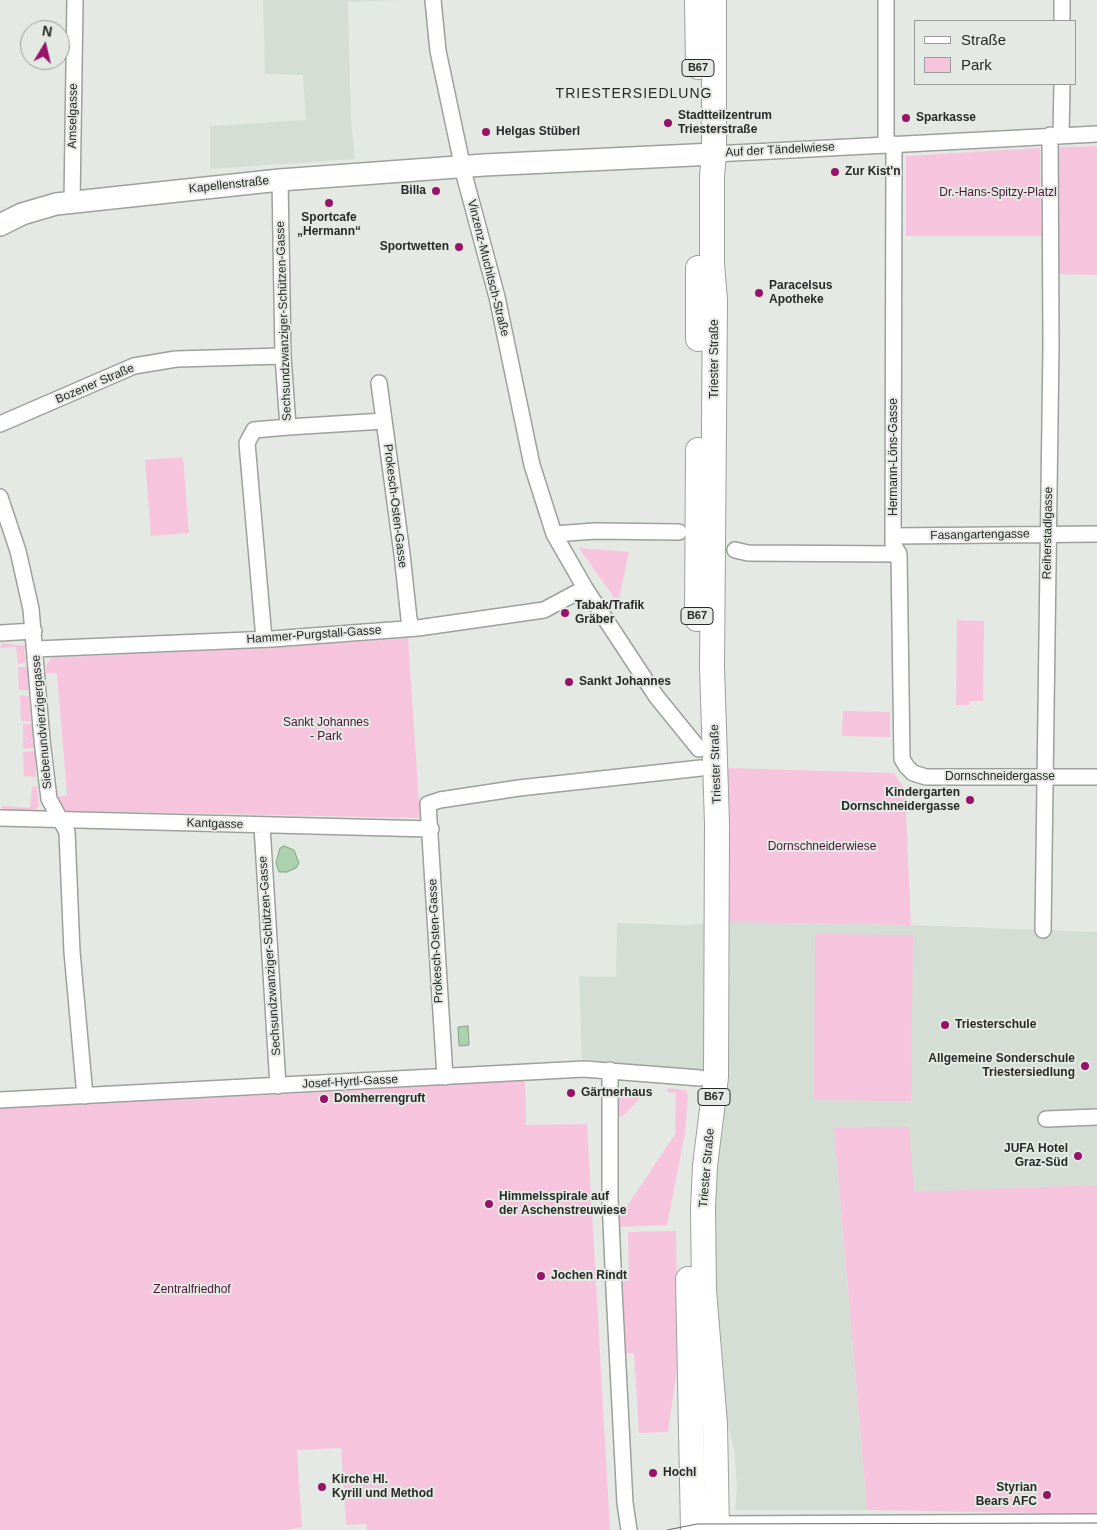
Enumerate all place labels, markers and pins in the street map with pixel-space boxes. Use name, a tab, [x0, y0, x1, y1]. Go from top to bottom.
place label: Stadtteilzentrum Triesterstraße	[678, 109, 772, 137]
place label: Sparkasse	[916, 111, 976, 125]
marker: Sparkasse	[900, 112, 912, 124]
marker: Stadtteilzentrum Triesterstraße	[662, 117, 674, 129]
place label: Helgas Stüberl	[496, 125, 580, 139]
marker: Helgas Stüberl	[480, 126, 492, 138]
place label: Zur Kist'n	[845, 165, 901, 179]
marker: Zur Kist'n	[829, 166, 841, 178]
place label: Billa	[401, 184, 426, 198]
marker: Billa	[430, 185, 442, 197]
marker: Sportcafe „Hermann“	[323, 197, 335, 209]
place label: Sportcafe „Hermann“	[297, 211, 361, 239]
place label: Sportwetten	[380, 240, 449, 254]
marker: Sportwetten	[453, 241, 465, 253]
place label: Paracelsus Apotheke	[769, 279, 832, 307]
marker: Paracelsus Apotheke	[753, 287, 765, 299]
place label: Tabak/Trafik Gräber	[575, 599, 644, 627]
marker: Tabak/Trafik Gräber	[559, 607, 571, 619]
place label: Sankt Johannes	[579, 675, 671, 689]
marker: Sankt Johannes	[563, 676, 575, 688]
place label: Kindergarten Dornschneidergasse	[841, 786, 960, 814]
marker: Kindergarten Dornschneidergasse	[964, 794, 976, 806]
place label: Triesterschule	[955, 1018, 1036, 1032]
marker: Triesterschule	[939, 1019, 951, 1031]
place label: Allgemeine Sonderschule Triestersiedlung	[928, 1052, 1075, 1080]
marker: Allgemeine Sonderschule Triestersiedlung	[1079, 1060, 1091, 1072]
place label: Gärtnerhaus	[581, 1086, 652, 1100]
marker: Gärtnerhaus	[565, 1087, 577, 1099]
place label: Domherrengruft	[334, 1092, 425, 1106]
marker: Domherrengruft	[318, 1093, 330, 1105]
place label: JUFA Hotel Graz-Süd	[1004, 1142, 1068, 1170]
marker: JUFA Hotel Graz-Süd	[1072, 1150, 1084, 1162]
place label: Himmelsspirale auf der Aschenstreuwiese	[499, 1190, 626, 1218]
marker: Himmelsspirale auf der Aschenstreuwiese	[483, 1198, 495, 1210]
place label: Jochen Rindt	[551, 1269, 627, 1283]
marker: Jochen Rindt	[535, 1270, 547, 1282]
place label: Hochl	[663, 1466, 696, 1480]
marker: Hochl	[647, 1467, 659, 1479]
place label: Kirche Hl. Kyrill und Method	[332, 1473, 433, 1501]
marker: Kirche Hl. Kyrill und Method	[316, 1481, 328, 1493]
place label: Styrian Bears AFC	[976, 1481, 1037, 1509]
marker: Styrian Bears AFC	[1041, 1489, 1053, 1501]

